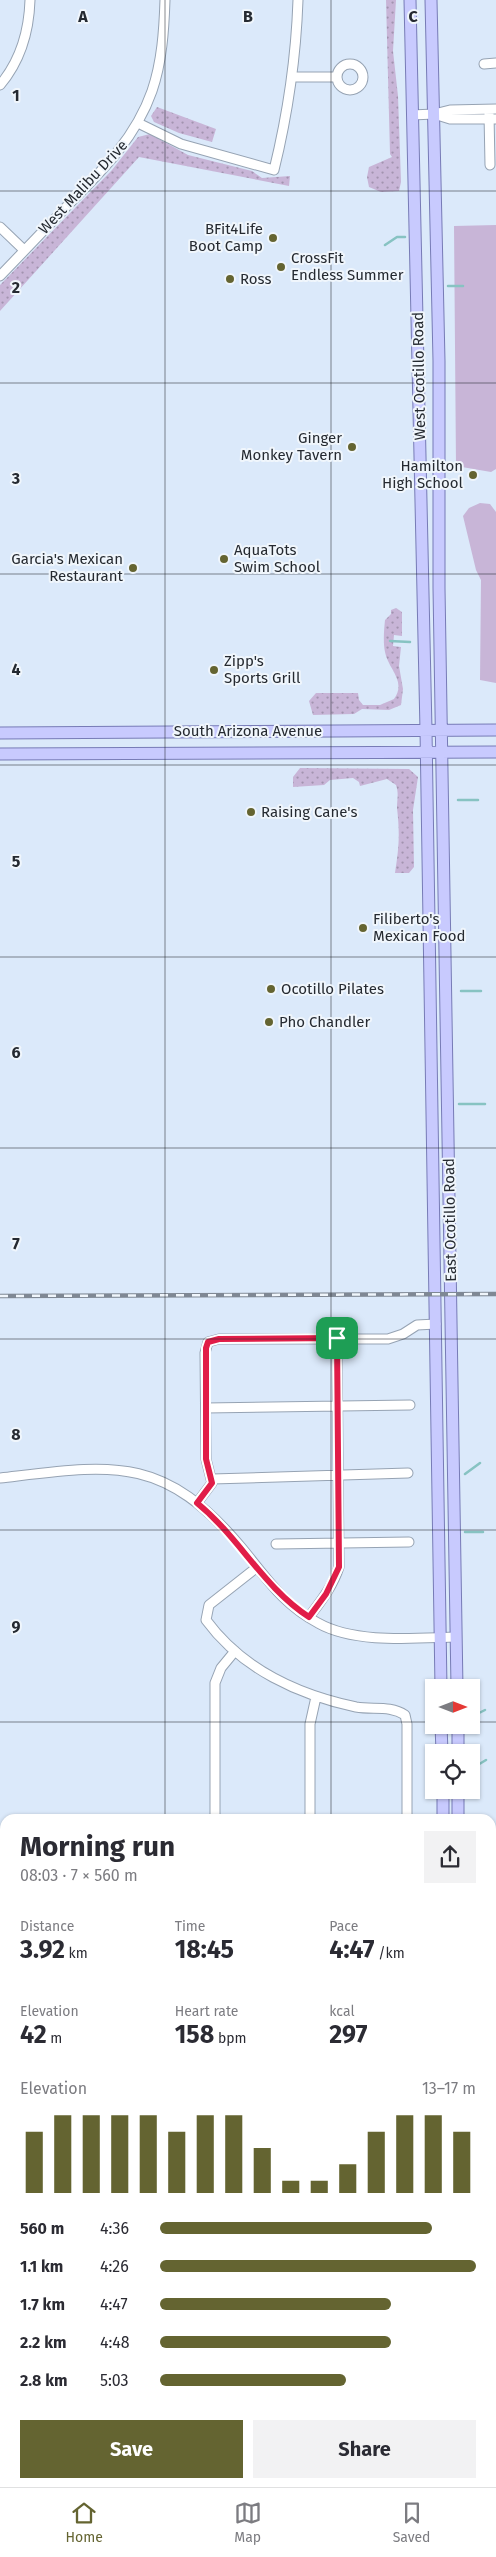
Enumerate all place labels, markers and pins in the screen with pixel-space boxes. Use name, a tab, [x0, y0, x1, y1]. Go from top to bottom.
place label: BFit4Life Boot Camp	[189, 220, 263, 255]
marker: BFit4Life Boot Camp	[267, 232, 279, 244]
place label: CrossFit Endless Summer	[291, 249, 404, 284]
marker: CrossFit Endless Summer	[275, 261, 287, 273]
place label: Ross	[240, 270, 271, 288]
marker: Ross	[224, 273, 236, 285]
place label: Ginger Monkey Tavern	[241, 429, 342, 464]
marker: Ginger Monkey Tavern	[346, 441, 358, 453]
place label: Hamilton High School	[382, 457, 464, 492]
marker: Hamilton High School	[467, 469, 479, 481]
place label: AquaTots Swim School	[234, 541, 321, 576]
place label: Garcia's Mexican Restaurant	[11, 550, 124, 585]
marker: AquaTots Swim School	[218, 553, 230, 565]
marker: Garcia's Mexican Restaurant	[127, 562, 139, 574]
place label: Zipp's Sports Grill	[224, 652, 301, 687]
marker: Zipp's Sports Grill	[208, 664, 220, 676]
place label: Raising Cane's	[261, 803, 357, 821]
marker: Raising Cane's	[245, 806, 257, 818]
place label: Filiberto's Mexican Food	[373, 910, 466, 945]
marker: Filiberto's Mexican Food	[357, 922, 369, 934]
place label: Ocotillo Pilates	[281, 980, 384, 998]
marker: Ocotillo Pilates	[265, 983, 277, 995]
place label: Pho Chandler	[279, 1013, 370, 1031]
marker: Pho Chandler	[263, 1016, 275, 1028]
pin	[316, 1317, 358, 1359]

